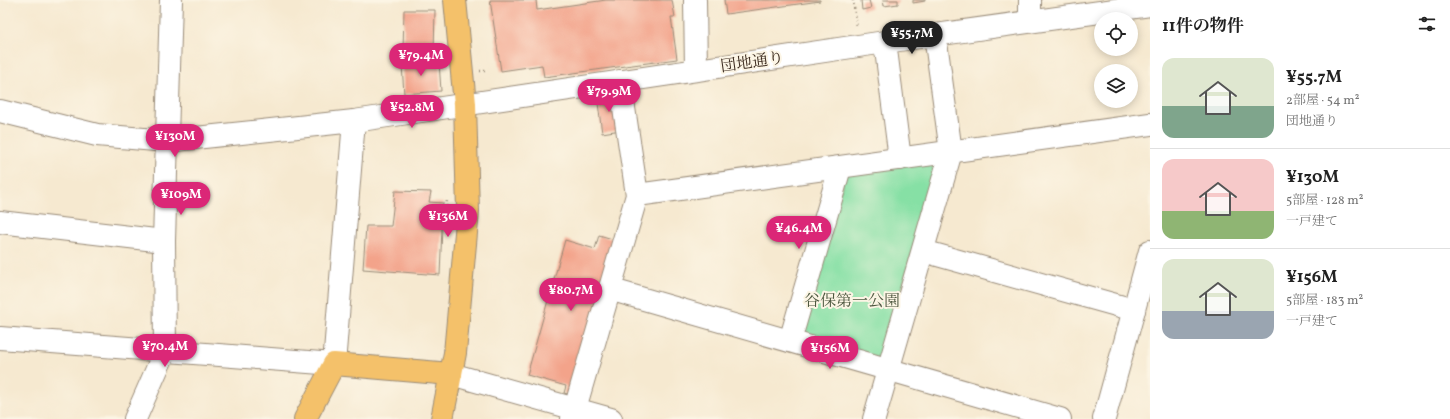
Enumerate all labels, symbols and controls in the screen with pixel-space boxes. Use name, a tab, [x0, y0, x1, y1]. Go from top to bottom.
map controls	[1094, 12, 1138, 108]
button: locate	[1094, 12, 1138, 56]
icon: filters	[1416, 13, 1438, 35]
text: 11件の物件	[1162, 15, 1244, 38]
pin: ¥55.7M	[879, 21, 945, 55]
text: ¥55.7M	[891, 25, 933, 43]
pin: ¥79.4M	[388, 43, 454, 77]
text: ¥79.4M	[398, 47, 444, 65]
street label: 団地通り	[719, 48, 786, 78]
button: layers	[1094, 64, 1138, 108]
text: ¥55.7M	[1286, 66, 1342, 89]
icon: home	[1194, 74, 1242, 122]
pin: ¥79.9M	[576, 79, 642, 113]
text: ¥79.9M	[587, 83, 631, 101]
text: 2部屋 · 54 m²	[1286, 92, 1360, 110]
pin: ¥52.8M	[379, 95, 445, 129]
text: ¥52.8M	[390, 99, 434, 117]
text: 団地通り	[1286, 113, 1338, 131]
pin: ¥130M	[147, 124, 203, 158]
text: ¥130M	[155, 128, 195, 146]
text: ¥130M	[1286, 166, 1339, 189]
icon: home	[1194, 175, 1242, 223]
pin: ¥109M	[153, 182, 209, 216]
text: ¥109M	[160, 186, 202, 204]
text: 5部屋 · 128 m²	[1286, 192, 1364, 210]
pin: ¥136M	[420, 204, 476, 238]
text: ¥136M	[428, 208, 468, 226]
text: 一戸建て	[1286, 213, 1338, 231]
pin: ¥46.4M	[766, 216, 832, 250]
text: ¥46.4M	[775, 220, 823, 238]
text: ¥156M	[1286, 266, 1338, 289]
icon: home	[1194, 275, 1242, 323]
pin: ¥80.7M	[538, 278, 604, 312]
text: ¥80.7M	[548, 282, 594, 300]
park label: 谷保第一公園	[804, 291, 900, 313]
text: 5部屋 · 183 m²	[1286, 292, 1363, 310]
text: 一戸建て	[1286, 313, 1338, 331]
pin: ¥70.4M	[132, 334, 198, 368]
pin: ¥156M	[802, 336, 858, 370]
text: ¥70.4M	[142, 338, 188, 356]
text: ¥156M	[810, 340, 850, 358]

